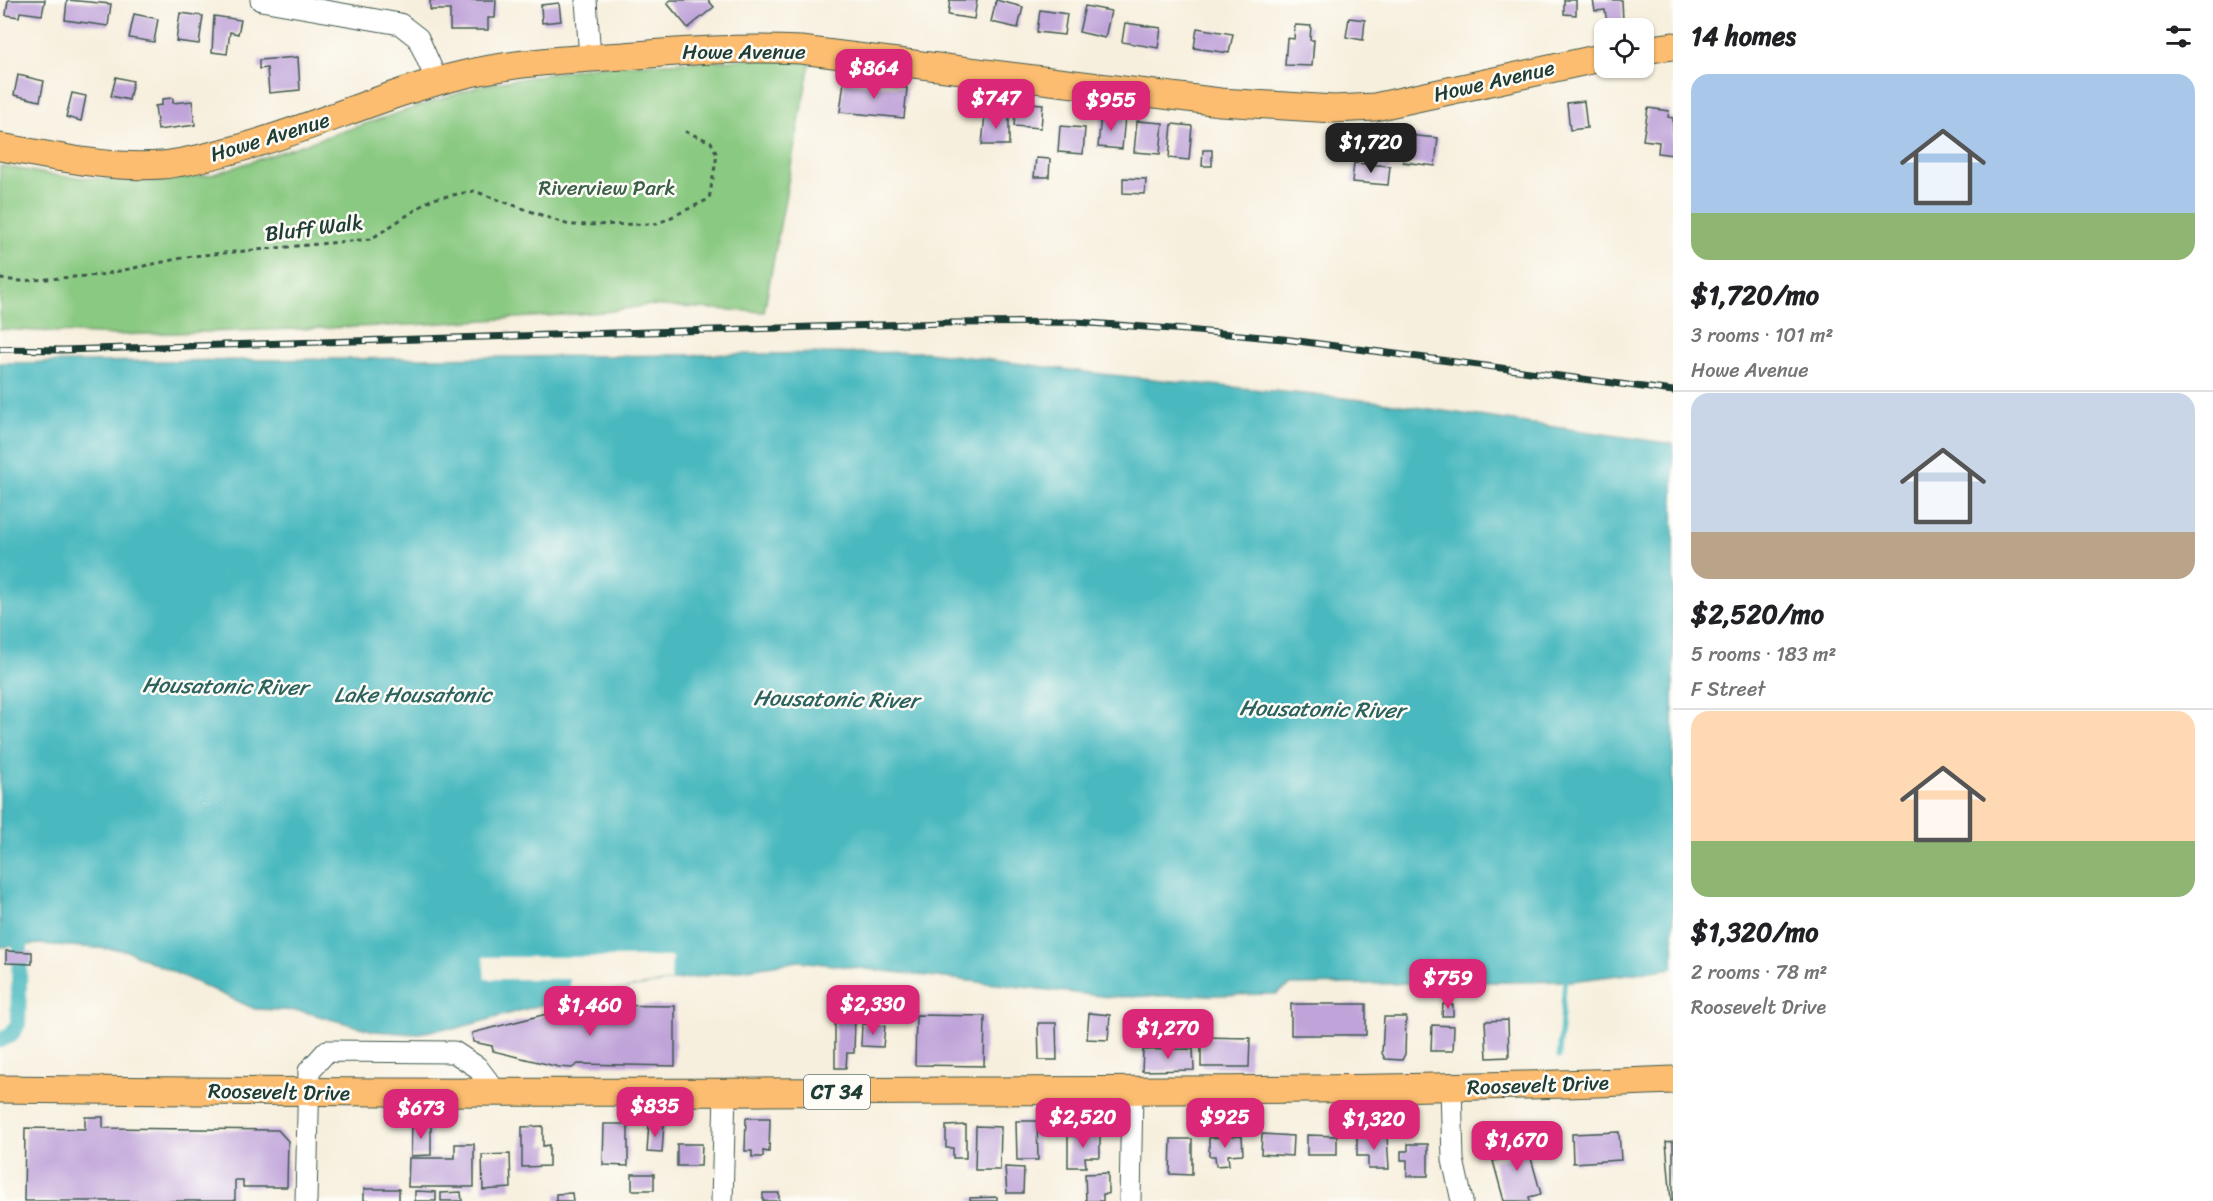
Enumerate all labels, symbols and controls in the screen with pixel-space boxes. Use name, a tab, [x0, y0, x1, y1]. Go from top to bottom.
text: 14 homes	[1691, 13, 1796, 59]
map controls	[1594, 18, 1654, 78]
button: locate	[1594, 18, 1654, 78]
icon: filters	[2162, 20, 2195, 53]
street label: Howe Avenue	[682, 33, 806, 71]
pin: $864	[838, 49, 910, 100]
street label: Howe Avenue	[1430, 49, 1559, 113]
text: $864	[849, 51, 899, 86]
pin: $747	[960, 79, 1032, 130]
text: $747	[972, 81, 1020, 116]
pin: $955	[1075, 81, 1147, 132]
text: $955	[1086, 83, 1136, 118]
street label: Howe Avenue	[205, 101, 335, 173]
icon: home	[1889, 113, 1997, 221]
pin: $1,720	[1322, 123, 1420, 174]
text: $1,720	[1339, 125, 1403, 160]
park label: Riverview Park	[538, 169, 676, 207]
street label: Bluff Walk	[263, 203, 365, 253]
text: $1,720/mo	[1691, 272, 1819, 318]
text: 3 rooms · 101 m²	[1691, 318, 1833, 353]
text: Howe Avenue	[1691, 353, 1809, 388]
icon: home	[1889, 432, 1997, 540]
text: $2,520/mo	[1691, 591, 1824, 637]
text: 5 rooms · 183 m²	[1691, 637, 1836, 672]
water label: Housatonic River	[142, 665, 312, 707]
text: F Street	[1691, 672, 1765, 707]
water label: Lake Housatonic	[334, 675, 494, 714]
water label: Housatonic River	[753, 678, 923, 720]
water label: Housatonic River	[1239, 688, 1409, 730]
icon: home	[1889, 750, 1997, 858]
text: $1,320/mo	[1691, 909, 1818, 955]
text: 2 rooms · 78 m²	[1691, 955, 1827, 990]
pin: $759	[1412, 959, 1484, 1010]
text: $759	[1423, 961, 1473, 996]
pin: $2,330	[824, 985, 922, 1036]
pin: $1,460	[541, 986, 639, 1037]
text: $2,330	[841, 987, 905, 1022]
text: $1,460	[558, 988, 622, 1023]
text: Roosevelt Drive	[1691, 990, 1826, 1025]
pin: $1,270	[1119, 1009, 1217, 1060]
text: $1,270	[1136, 1011, 1200, 1046]
street label: Roosevelt Drive	[1466, 1064, 1610, 1106]
street label: Roosevelt Drive	[208, 1072, 350, 1112]
road number: CT 34	[804, 1075, 870, 1109]
pin: $835	[619, 1087, 691, 1138]
pin: $673	[385, 1089, 457, 1140]
text: $835	[631, 1089, 679, 1124]
text: $673	[397, 1091, 445, 1126]
pin: $2,520	[1034, 1098, 1132, 1149]
pin: $925	[1189, 1098, 1261, 1149]
text: $2,520	[1050, 1100, 1116, 1135]
text: $925	[1200, 1100, 1250, 1135]
pin: $1,320	[1325, 1100, 1423, 1151]
text: $1,320	[1343, 1102, 1405, 1137]
pin: $1,670	[1468, 1121, 1566, 1172]
text: $1,670	[1486, 1123, 1548, 1158]

